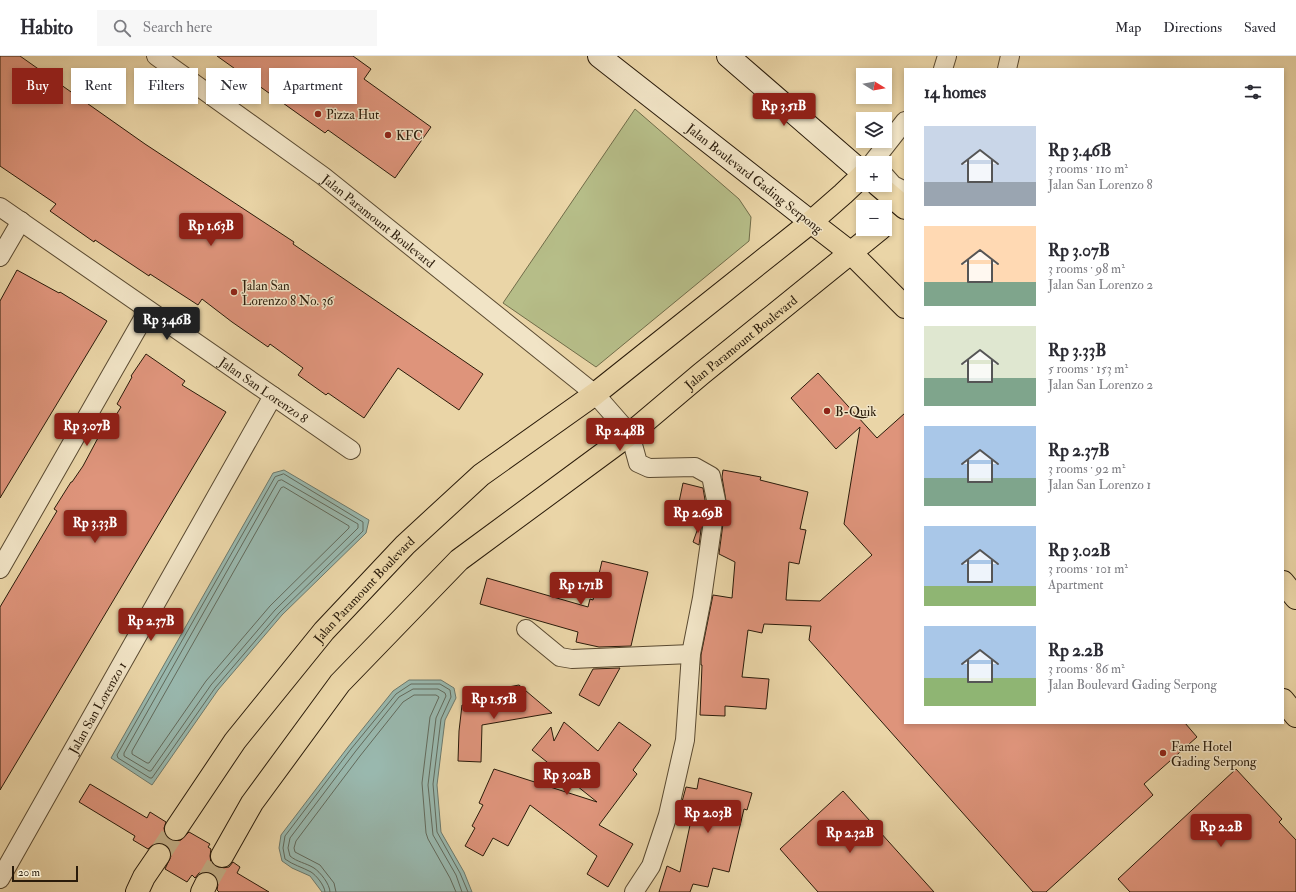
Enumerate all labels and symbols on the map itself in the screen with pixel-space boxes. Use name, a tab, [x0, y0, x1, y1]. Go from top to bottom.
north arrow	[856, 68, 892, 104]
pin: Rp 3.51B	[743, 93, 825, 127]
place label: Pizza Hut	[326, 107, 379, 123]
marker: Pizza Hut	[313, 109, 323, 119]
street label: Jalan Boulevard Gading Serpong	[682, 120, 826, 238]
place label: KFC	[396, 128, 423, 144]
marker: KFC	[383, 130, 393, 140]
street label: Jalan Paramount Boulevard	[318, 171, 438, 272]
pin: Rp 1.63B	[170, 213, 252, 247]
place label: Jalan San Lorenzo 8 No. 36	[241, 278, 335, 309]
marker: Jalan San Lorenzo 8 No. 36	[229, 287, 239, 297]
street label: Jalan Paramount Boulevard	[681, 292, 801, 394]
pin: Rp 3.46B	[126, 307, 208, 341]
street label: Jalan San Lorenzo 8	[215, 354, 311, 427]
place label: B-Quik	[835, 404, 877, 420]
marker: B-Quik	[822, 406, 832, 416]
pin: Rp 3.07B	[46, 413, 128, 447]
pin: Rp 2.48B	[579, 418, 661, 452]
pin: Rp 2.69B	[657, 500, 739, 534]
pin: Rp 3.33B	[54, 510, 136, 544]
street label: Jalan Paramount Boulevard	[310, 533, 419, 647]
pin: Rp 1.71B	[540, 572, 622, 606]
pin: Rp 2.37B	[110, 608, 192, 642]
street label: Jalan San Lorenzo 1	[65, 659, 130, 758]
pin: Rp 1.55B	[453, 686, 535, 720]
place label: Fame Hotel Gading Serpong	[1171, 739, 1257, 771]
marker: Fame Hotel Gading Serpong	[1158, 748, 1168, 758]
pin: Rp 3.02B	[526, 762, 608, 796]
pin: Rp 2.03B	[667, 800, 749, 834]
pin: Rp 2.2B	[1184, 814, 1258, 848]
pin: Rp 2.32B	[809, 820, 891, 854]
scale bar	[12, 864, 78, 883]

